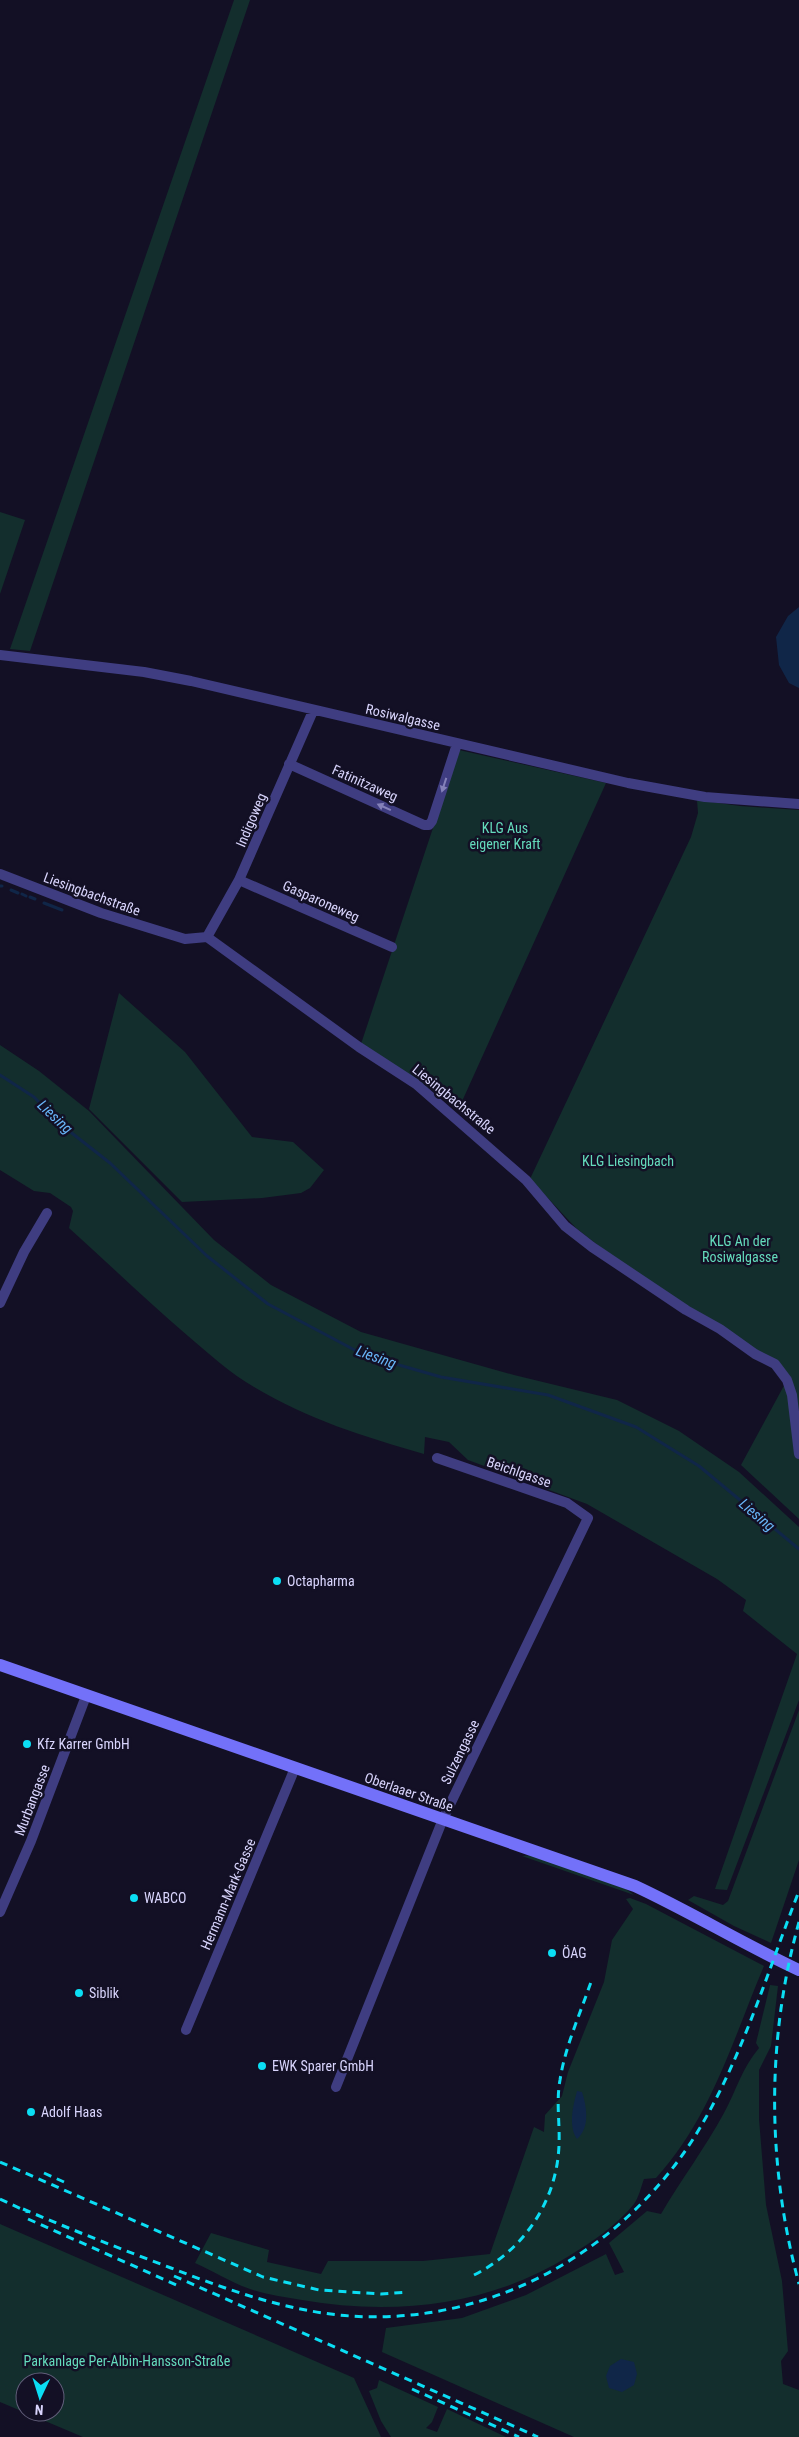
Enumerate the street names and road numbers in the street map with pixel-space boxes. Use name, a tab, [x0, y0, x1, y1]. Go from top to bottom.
street label: Rosiwalgasse	[364, 701, 442, 733]
street label: Fatinitzaweg	[330, 761, 400, 805]
street label: Indigoweg	[233, 791, 269, 849]
street label: Liesingbachstraße	[42, 869, 143, 919]
street label: Gasparoneweg	[280, 877, 362, 925]
street label: Liesingbachstraße	[409, 1061, 499, 1137]
street label: Beichlgasse	[485, 1454, 554, 1491]
street label: Sulzengasse	[438, 1717, 483, 1787]
street label: Murbangasse	[11, 1762, 53, 1838]
street label: Oberlaaer Straße	[363, 1769, 456, 1815]
street label: Hermann-Mark-Gasse	[197, 1836, 259, 1952]

